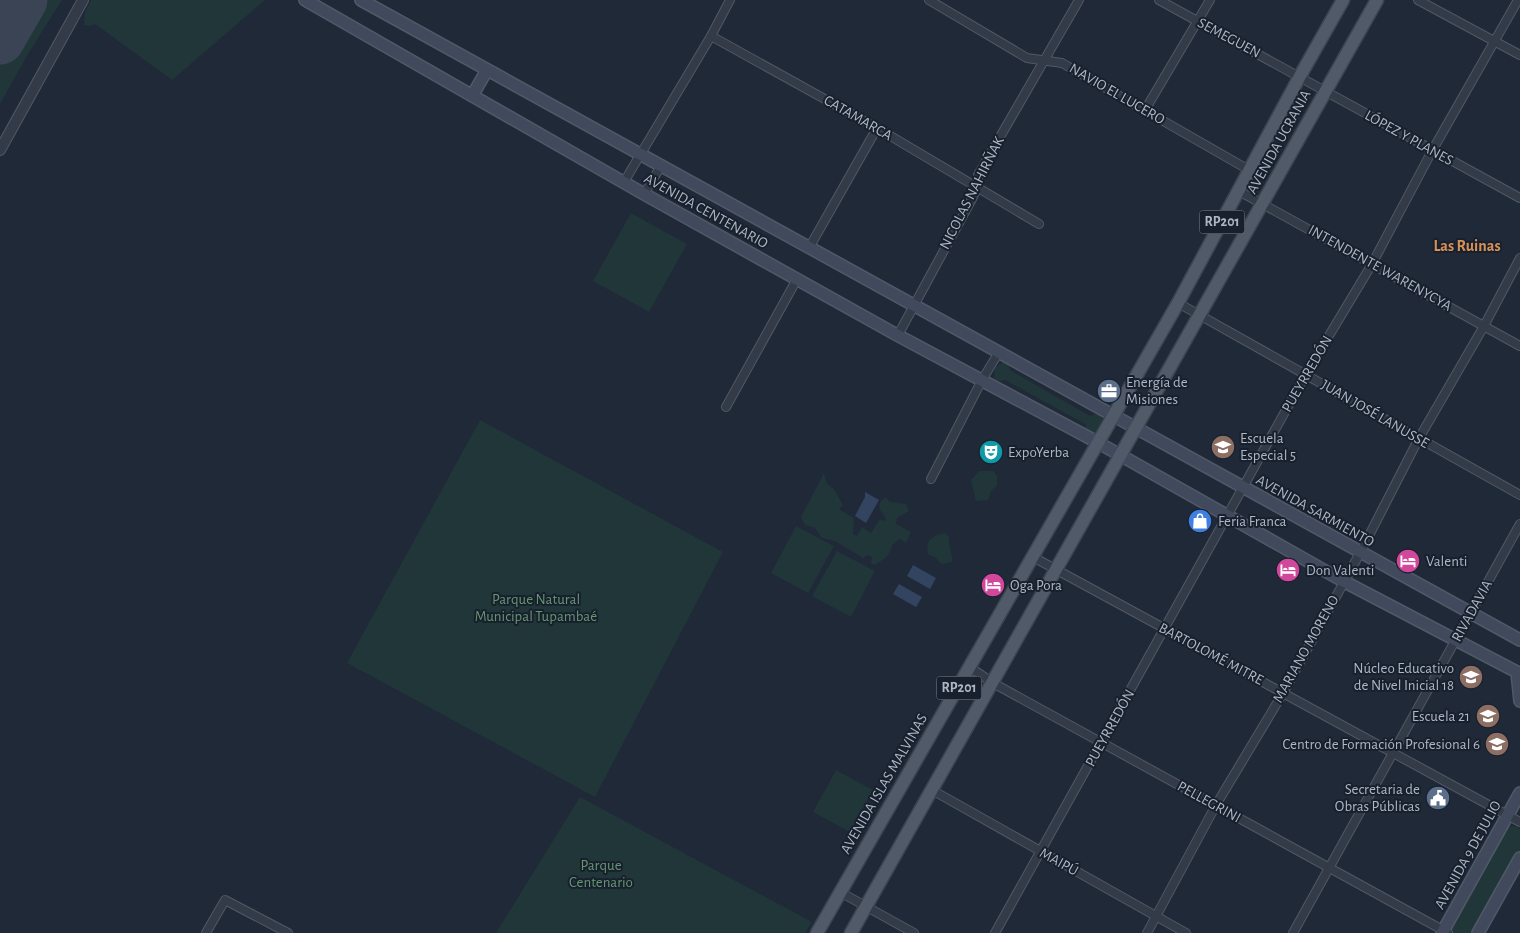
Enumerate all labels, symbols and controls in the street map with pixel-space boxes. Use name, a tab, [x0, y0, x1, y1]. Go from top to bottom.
street label: SEMEGUEN	[1195, 15, 1263, 61]
street label: NAVIO EL LUCERO	[1067, 61, 1167, 127]
street label: AVENIDA UCRANIA	[1244, 87, 1314, 196]
street label: CATAMARCA	[821, 93, 895, 144]
street label: LÓPEZ Y PLANES	[1362, 106, 1457, 168]
street label: NICOLAS NAHIRÑAK	[936, 133, 1007, 252]
street label: AVENIDA CENTENARIO	[642, 171, 770, 251]
road number: RP201	[1200, 210, 1244, 233]
street label: INTENDENTE WARENYCYA	[1306, 222, 1455, 314]
district label: Las Ruinas	[1433, 238, 1501, 254]
street label: PUEYRREDÓN	[1277, 332, 1335, 415]
place label: Energía de Misiones	[1126, 375, 1188, 407]
street label: JUAN JOSÉ LANUSSE	[1318, 375, 1433, 451]
office icon: Energía de Misiones	[1096, 378, 1122, 404]
place label: Escuela Especial 5	[1240, 431, 1296, 463]
school or university icon: Escuela Especial 5	[1210, 434, 1236, 460]
theatre icon: ExpoYerba	[978, 439, 1004, 465]
place label: ExpoYerba	[1008, 445, 1069, 460]
street label: AVENIDA SARMIENTO	[1253, 472, 1377, 550]
shop icon: Feria Franca	[1187, 508, 1213, 534]
place label: Feria Franca	[1218, 514, 1287, 529]
hotel icon: Valenti	[1395, 548, 1421, 574]
place label: Valenti	[1426, 554, 1467, 569]
hotel icon: Don Valenti	[1275, 557, 1301, 583]
place label: Don Valenti	[1306, 563, 1374, 578]
hotel icon: Oga Pora	[980, 572, 1006, 598]
street label: RIVADAVIA	[1449, 577, 1495, 644]
place label: Oga Pora	[1010, 578, 1062, 593]
park label: Parque Natural Municipal Tupambaé	[475, 592, 597, 624]
street label: MARIANO MORENO	[1270, 593, 1342, 705]
street label: BARTOLOMÉ MITRE	[1156, 618, 1267, 688]
place label: Núcleo Educativo de Nivel Inicial 18	[1353, 661, 1454, 693]
school or university icon: Núcleo Educativo de Nivel Inicial 18	[1458, 664, 1484, 690]
road number: RP201	[936, 676, 982, 700]
street label: PUEYRREDÓN	[1081, 686, 1137, 769]
school or university icon: Escuela 21	[1475, 703, 1501, 729]
place label: Escuela 21	[1412, 709, 1470, 724]
street label: AVENIDA ISLAS MALVINAS	[838, 711, 930, 857]
school or university icon: Centro de Formación Profesional 6	[1484, 731, 1510, 757]
place label: Centro de Formación Profesional 6	[1282, 737, 1480, 752]
street label: PELLEGRINI	[1175, 778, 1243, 826]
place label: Secretaria de Obras Públicas	[1335, 782, 1420, 814]
public building icon: Secretaria de Obras Públicas	[1425, 785, 1451, 811]
street label: AVENIDA 9 DE JULIO	[1432, 798, 1504, 912]
street label: MAIPÚ	[1037, 844, 1082, 879]
park label: Parque Centenario	[569, 858, 633, 890]

